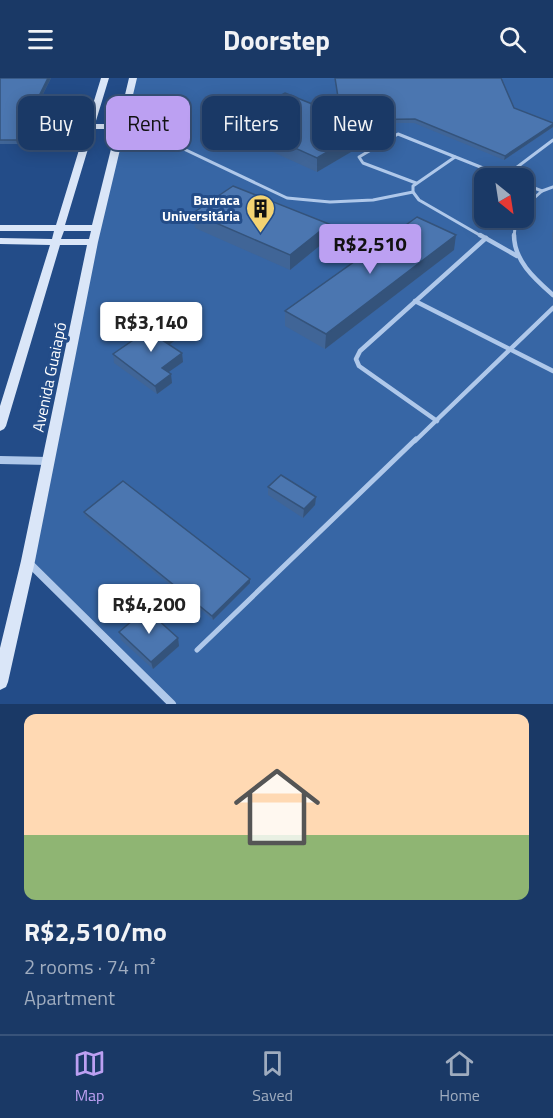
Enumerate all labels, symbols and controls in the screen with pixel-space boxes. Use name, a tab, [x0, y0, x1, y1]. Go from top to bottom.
text: Doorstep	[223, 19, 330, 60]
icon: menu	[24, 23, 57, 56]
icon: search	[496, 23, 529, 56]
chip: Buy	[18, 96, 94, 150]
chip: Rent	[106, 96, 190, 150]
chip: Filters	[202, 96, 300, 150]
chip: New	[312, 96, 394, 150]
north arrow	[474, 168, 534, 228]
map controls	[474, 168, 534, 228]
place label: Barraca Universitária	[162, 189, 240, 226]
building icon: Barraca Universitária	[245, 192, 277, 234]
pin: R$2,510	[315, 224, 425, 275]
text: R$2,510	[333, 228, 407, 259]
pin: R$3,140	[96, 302, 206, 353]
text: R$3,140	[114, 306, 188, 337]
street label: Avenida Guaiapó	[26, 320, 72, 434]
pin: R$4,200	[94, 584, 204, 635]
text: R$4,200	[112, 588, 186, 619]
icon: home	[223, 753, 331, 861]
text: R$2,510/mo	[24, 912, 167, 951]
text: 2 rooms · 74 m²	[24, 951, 156, 982]
text: Apartment	[24, 982, 115, 1013]
tab: Map	[73, 1047, 106, 1107]
tab: Saved	[252, 1047, 293, 1107]
tab: Home	[439, 1047, 480, 1107]

